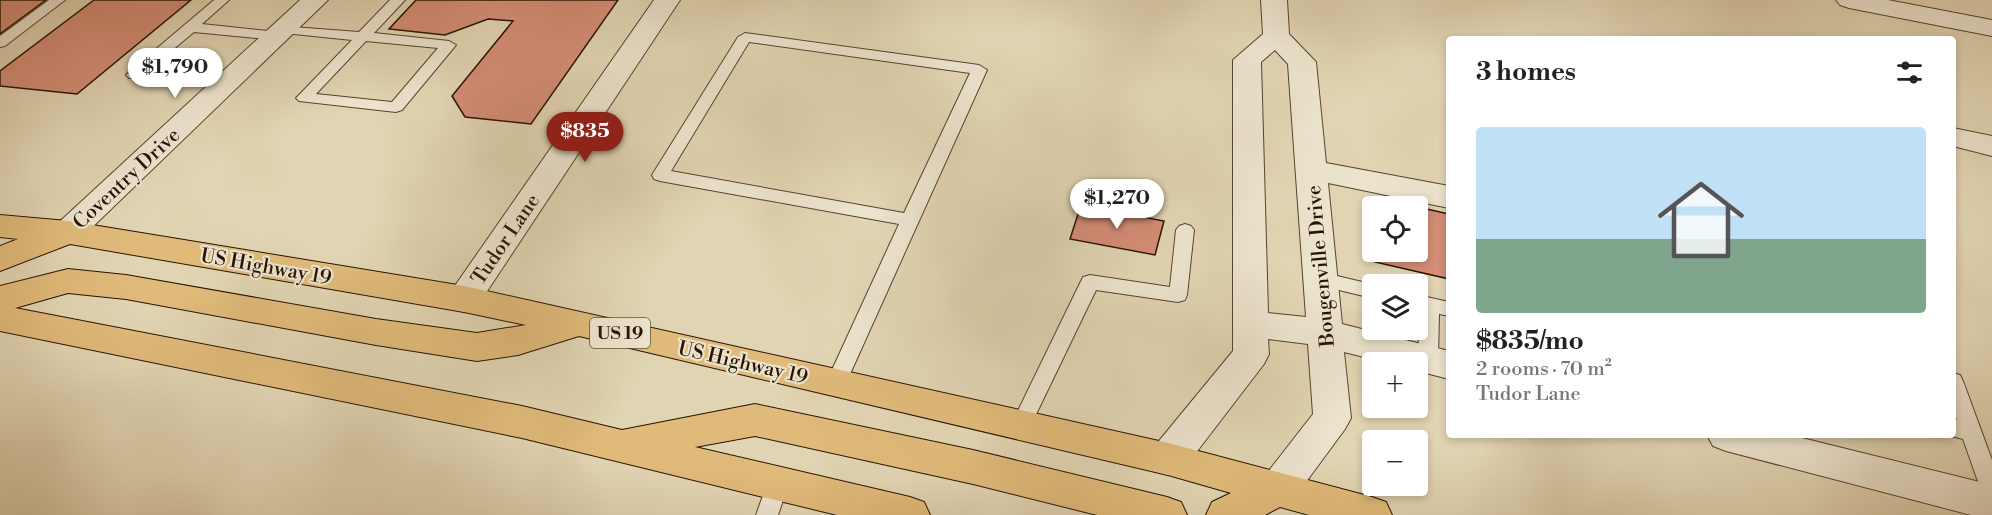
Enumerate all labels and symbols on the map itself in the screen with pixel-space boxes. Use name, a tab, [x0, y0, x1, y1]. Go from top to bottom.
pin: $1,790	[126, 48, 224, 99]
pin: $835	[549, 112, 621, 163]
street label: Coventry Drive	[68, 123, 186, 235]
pin: $1,270	[1068, 179, 1166, 230]
street label: Bougenville Drive	[1302, 184, 1341, 349]
street label: Tudor Lane	[467, 190, 546, 290]
street label: US Highway 19	[198, 244, 333, 291]
road number: US 19	[590, 318, 650, 348]
street label: US Highway 19	[675, 336, 810, 391]

